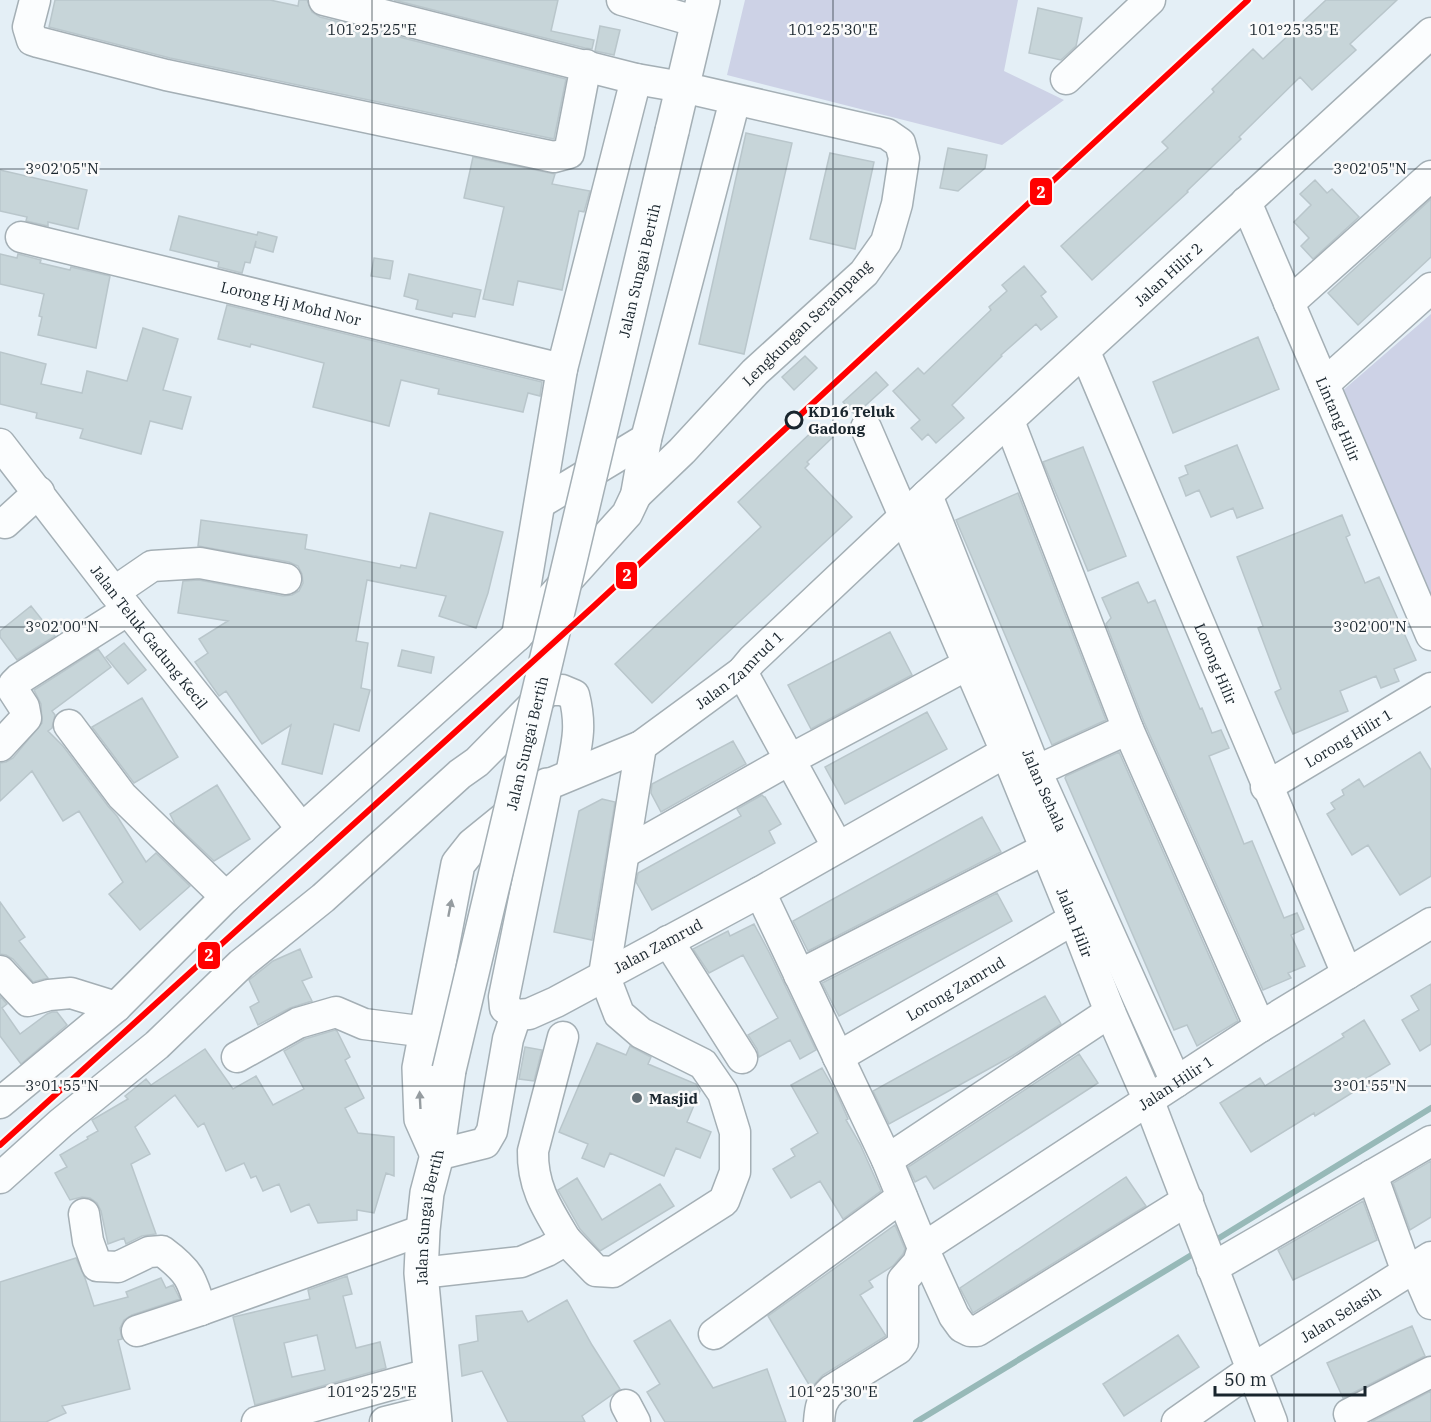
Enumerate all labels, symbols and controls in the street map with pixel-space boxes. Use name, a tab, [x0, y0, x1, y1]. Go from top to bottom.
text: 101°25'25"E	[327, 20, 417, 39]
text: 101°25'30"E	[788, 20, 878, 39]
text: 101°25'35"E	[1249, 20, 1339, 39]
text: 3°02'05"N	[25, 159, 99, 178]
text: 3°02'05"N	[1333, 159, 1407, 178]
line badge: 2	[1029, 177, 1053, 206]
text: 2	[1036, 182, 1046, 202]
street label: Jalan Sungai Bertih	[614, 201, 664, 339]
street label: Jalan Hilir 2	[1130, 238, 1206, 310]
street label: Lengkungan Serampang	[738, 256, 876, 390]
street label: Lorong Hj Mohd Nor	[219, 277, 364, 329]
street label: Lintang Hilir	[1312, 374, 1365, 465]
place label: KD16 Teluk Gadong	[808, 402, 895, 438]
marker: KD16 Teluk Gadong	[785, 411, 803, 429]
street label: Jalan Teluk Gadung Kecil	[87, 561, 212, 713]
line badge: 2	[615, 561, 638, 590]
text: 2	[622, 565, 632, 585]
text: 3°02'00"N	[25, 617, 99, 636]
text: 3°02'00"N	[1333, 617, 1407, 636]
street label: Lorong Hilir	[1191, 620, 1242, 707]
street label: Jalan Zamrud 1	[691, 626, 787, 713]
street label: Jalan Sungai Bertih	[502, 674, 552, 812]
street label: Lorong Hilir 1	[1301, 704, 1396, 771]
street label: Jalan Sehala	[1019, 746, 1071, 834]
street label: Jalan Hilir	[1053, 885, 1098, 960]
one-way arrow	[446, 898, 455, 917]
street label: Jalan Zamrud	[610, 915, 706, 977]
line badge: 2	[197, 941, 221, 970]
text: 2	[204, 945, 214, 965]
street label: Lorong Zamrud	[903, 952, 1008, 1025]
street label: Jalan Hilir 1	[1134, 1051, 1217, 1114]
text: 3°01'55"N	[25, 1076, 99, 1095]
text: 3°01'55"N	[1333, 1076, 1407, 1095]
place label: Masjid	[649, 1089, 698, 1108]
one-way arrow	[415, 1090, 424, 1109]
marker: Masjid	[630, 1091, 644, 1105]
street label: Jalan Sungai Bertih	[411, 1148, 447, 1286]
street label: Jalan Selasih	[1296, 1281, 1384, 1346]
scale bar	[1215, 1359, 1365, 1397]
text: 50 m	[1224, 1368, 1267, 1391]
text: 101°25'25"E	[327, 1382, 417, 1401]
text: 101°25'30"E	[788, 1382, 878, 1401]

